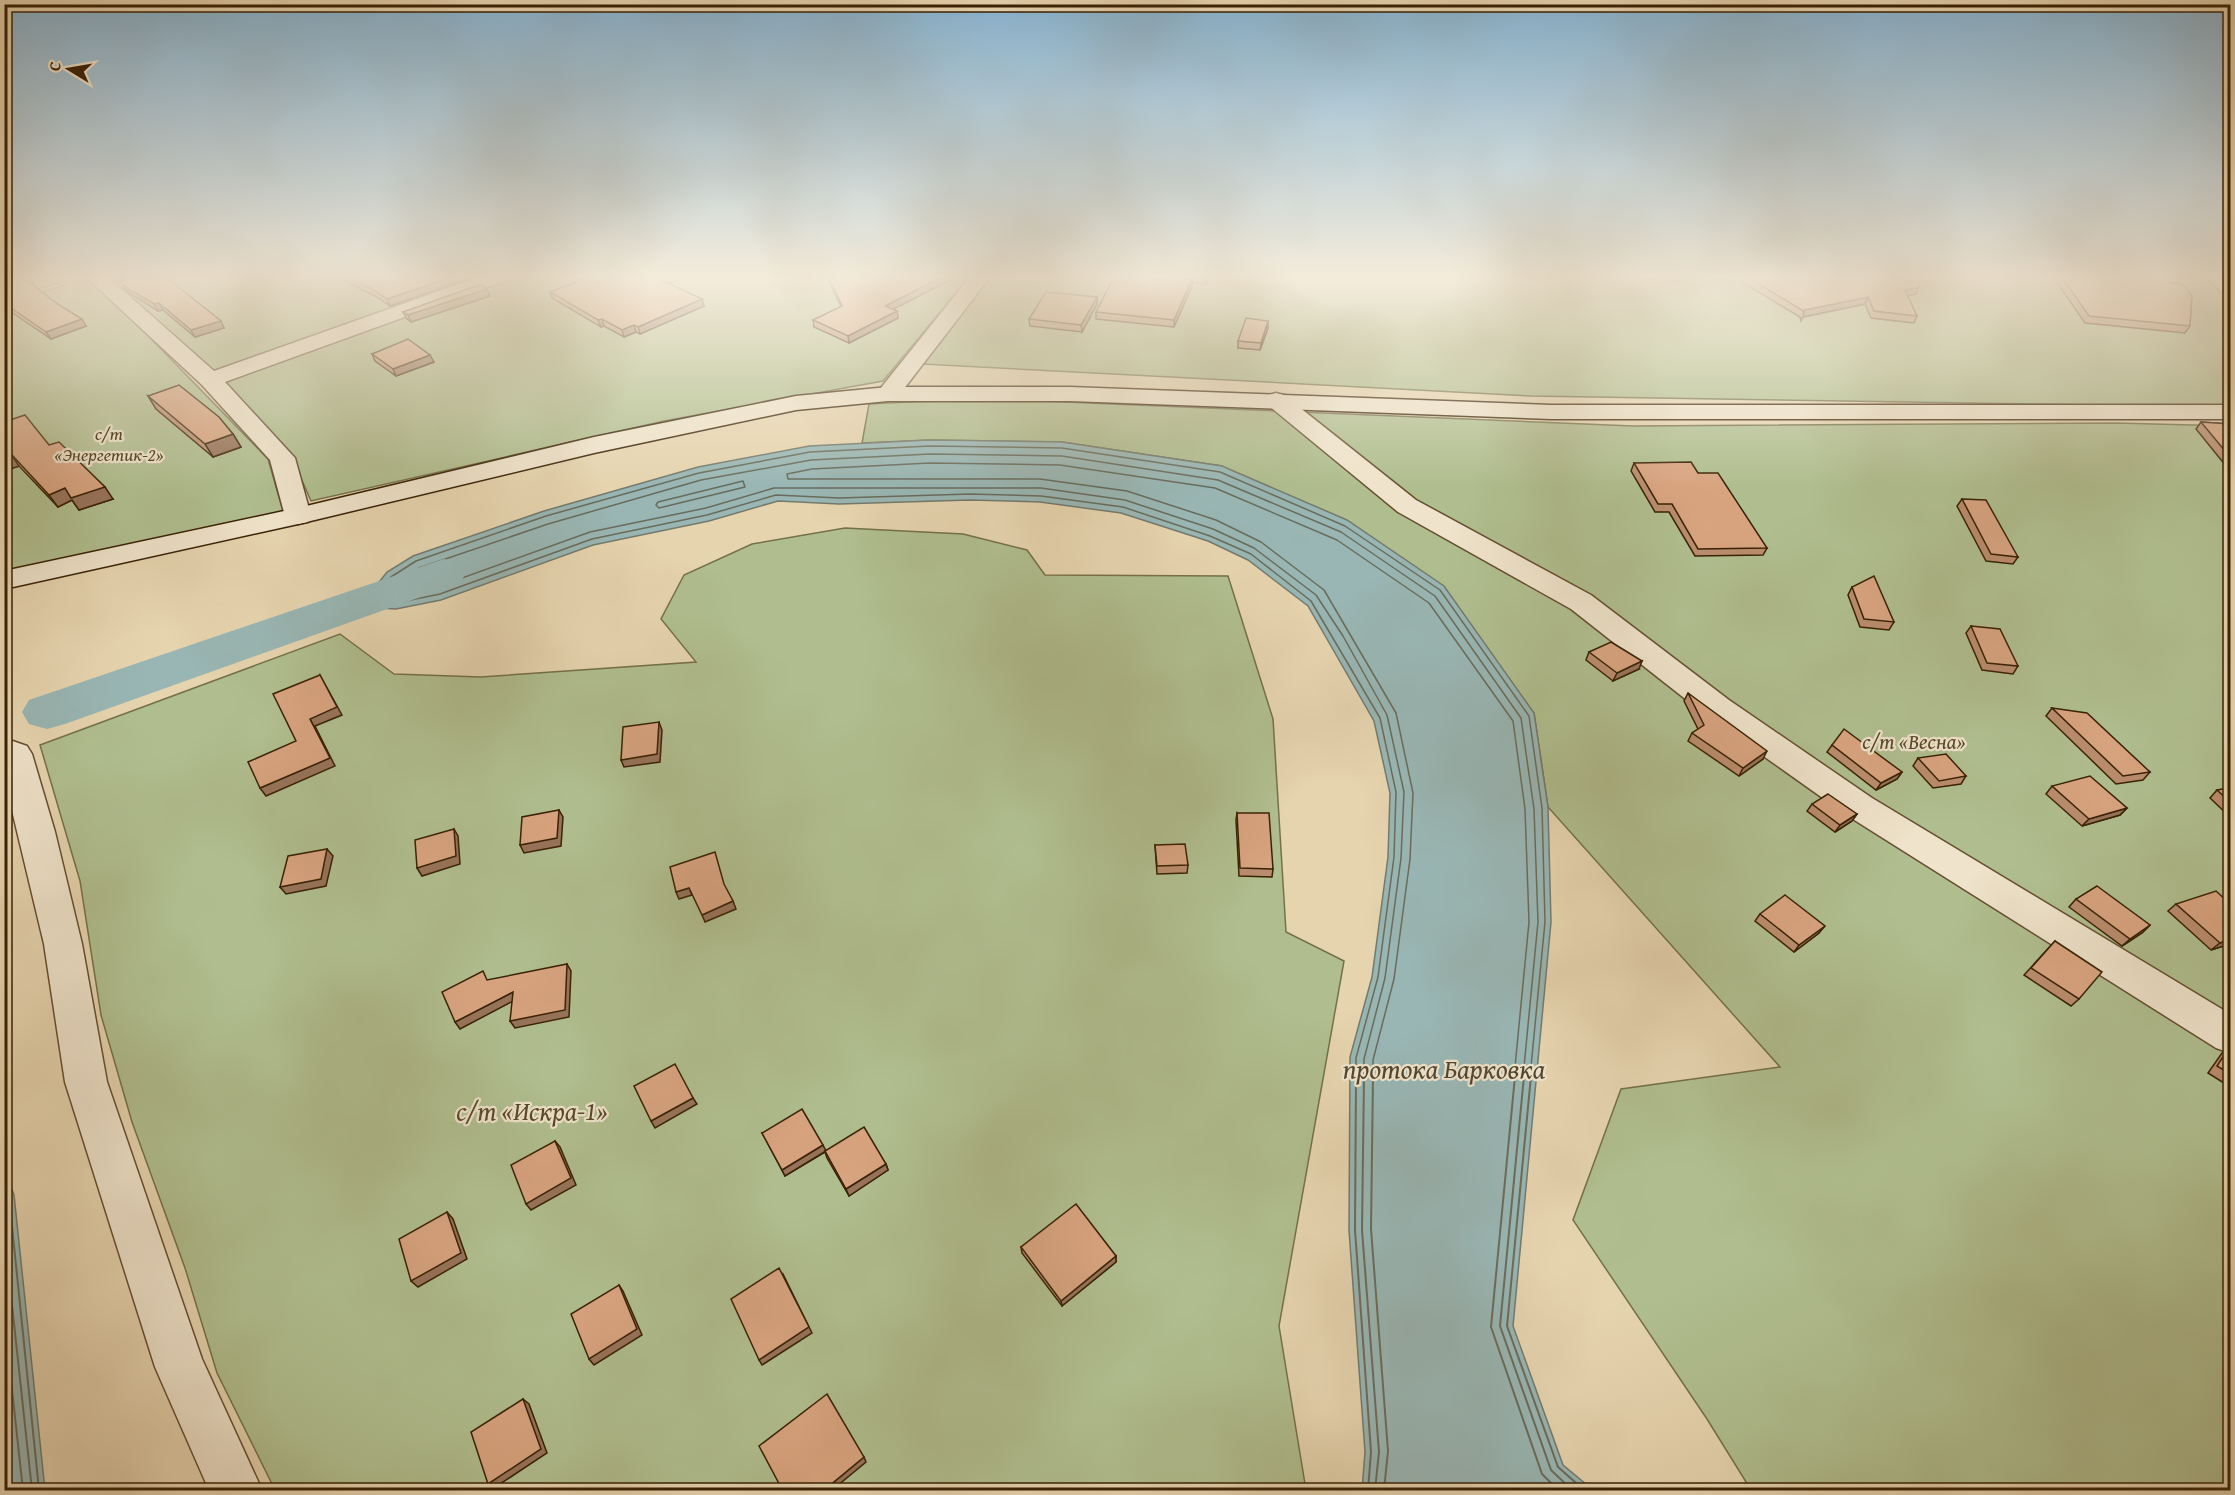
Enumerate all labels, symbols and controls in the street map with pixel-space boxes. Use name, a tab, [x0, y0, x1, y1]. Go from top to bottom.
north arrow	[39, 39, 99, 99]
text: С	[42, 59, 67, 73]
park label: с/т «Энергетик-2»	[54, 420, 164, 468]
park label: с/т «Весна»	[1862, 726, 1966, 757]
water label: протока Барковка	[1343, 1048, 1546, 1088]
park label: с/т «Искра-1»	[456, 1091, 608, 1130]

